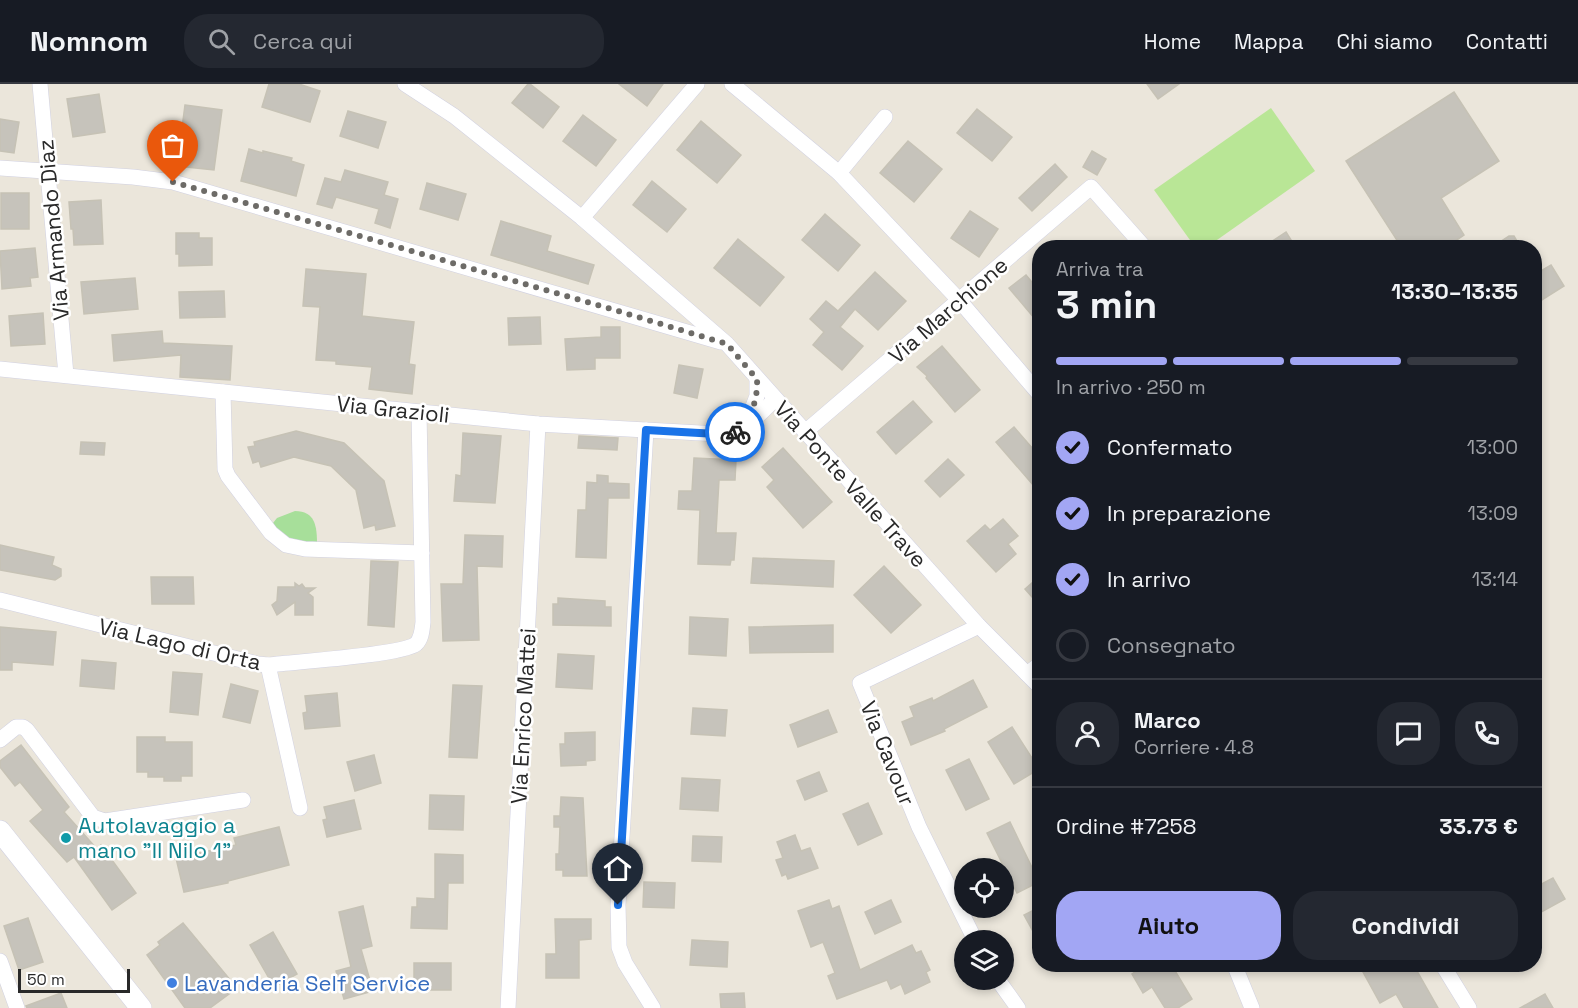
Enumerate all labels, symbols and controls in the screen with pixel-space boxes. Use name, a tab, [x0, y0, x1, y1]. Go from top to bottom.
search box	[184, 14, 604, 68]
text: Nomnom	[30, 23, 148, 59]
icon: search	[205, 25, 238, 58]
text: Cerca qui	[253, 27, 353, 55]
text: Home	[1144, 28, 1201, 55]
text: Mappa	[1234, 28, 1303, 55]
text: Chi siamo	[1336, 28, 1433, 55]
text: Contatti	[1466, 28, 1548, 55]
pin	[147, 120, 198, 182]
icon: bag	[156, 129, 189, 162]
street label: Via Armando Diaz	[31, 138, 75, 322]
street label: Via Marchione	[883, 251, 1013, 369]
text: Arriva tra	[1056, 256, 1144, 282]
text: 13:30–13:35	[1391, 277, 1518, 305]
text: 3 min	[1056, 280, 1157, 329]
text: In arrivo · 250 m	[1056, 374, 1206, 400]
street label: Via Grazioli	[335, 389, 451, 429]
street label: Via Ponte Valle Trave	[769, 395, 933, 573]
courier	[705, 402, 765, 462]
icon: bike	[719, 416, 752, 449]
icon: check	[1056, 431, 1089, 464]
text: Confermato	[1107, 433, 1233, 461]
text: 13:00	[1467, 434, 1518, 460]
icon: check	[1056, 497, 1089, 530]
text: In preparazione	[1107, 499, 1271, 527]
text: 13:09	[1467, 500, 1518, 526]
icon: check	[1056, 563, 1089, 596]
text: In arrivo	[1107, 565, 1191, 593]
text: 13:14	[1472, 566, 1518, 592]
street label: Via Lago di Orta	[96, 612, 264, 676]
street label: Via Enrico Mattei	[504, 627, 542, 805]
text: Consegnato	[1107, 631, 1236, 659]
street label: Via Cavour	[854, 697, 922, 809]
button: person	[1056, 702, 1119, 765]
button: chat	[1377, 702, 1440, 765]
button: phone	[1455, 702, 1518, 765]
text: Marco	[1134, 706, 1201, 734]
text: Corriere · 4.8	[1134, 734, 1254, 760]
place label: Autolavaggio a mano "Il Nilo 1"	[78, 811, 236, 864]
text: Ordine #7258	[1056, 812, 1197, 840]
text: 33.73 €	[1439, 812, 1518, 840]
marker: Autolavaggio a mano "Il Nilo 1"	[59, 831, 73, 845]
pin	[592, 843, 643, 905]
icon: home	[601, 852, 634, 885]
map controls	[954, 858, 1014, 990]
button: locate	[954, 858, 1014, 918]
button: Aiuto	[1056, 891, 1281, 960]
button: Condividi	[1293, 891, 1518, 960]
button: layers	[954, 930, 1014, 990]
scale bar	[18, 966, 130, 994]
text: 50 m	[27, 969, 65, 990]
place label: Lavanderia Self Service	[184, 969, 430, 997]
marker: Lavanderia Self Service	[165, 976, 179, 990]

